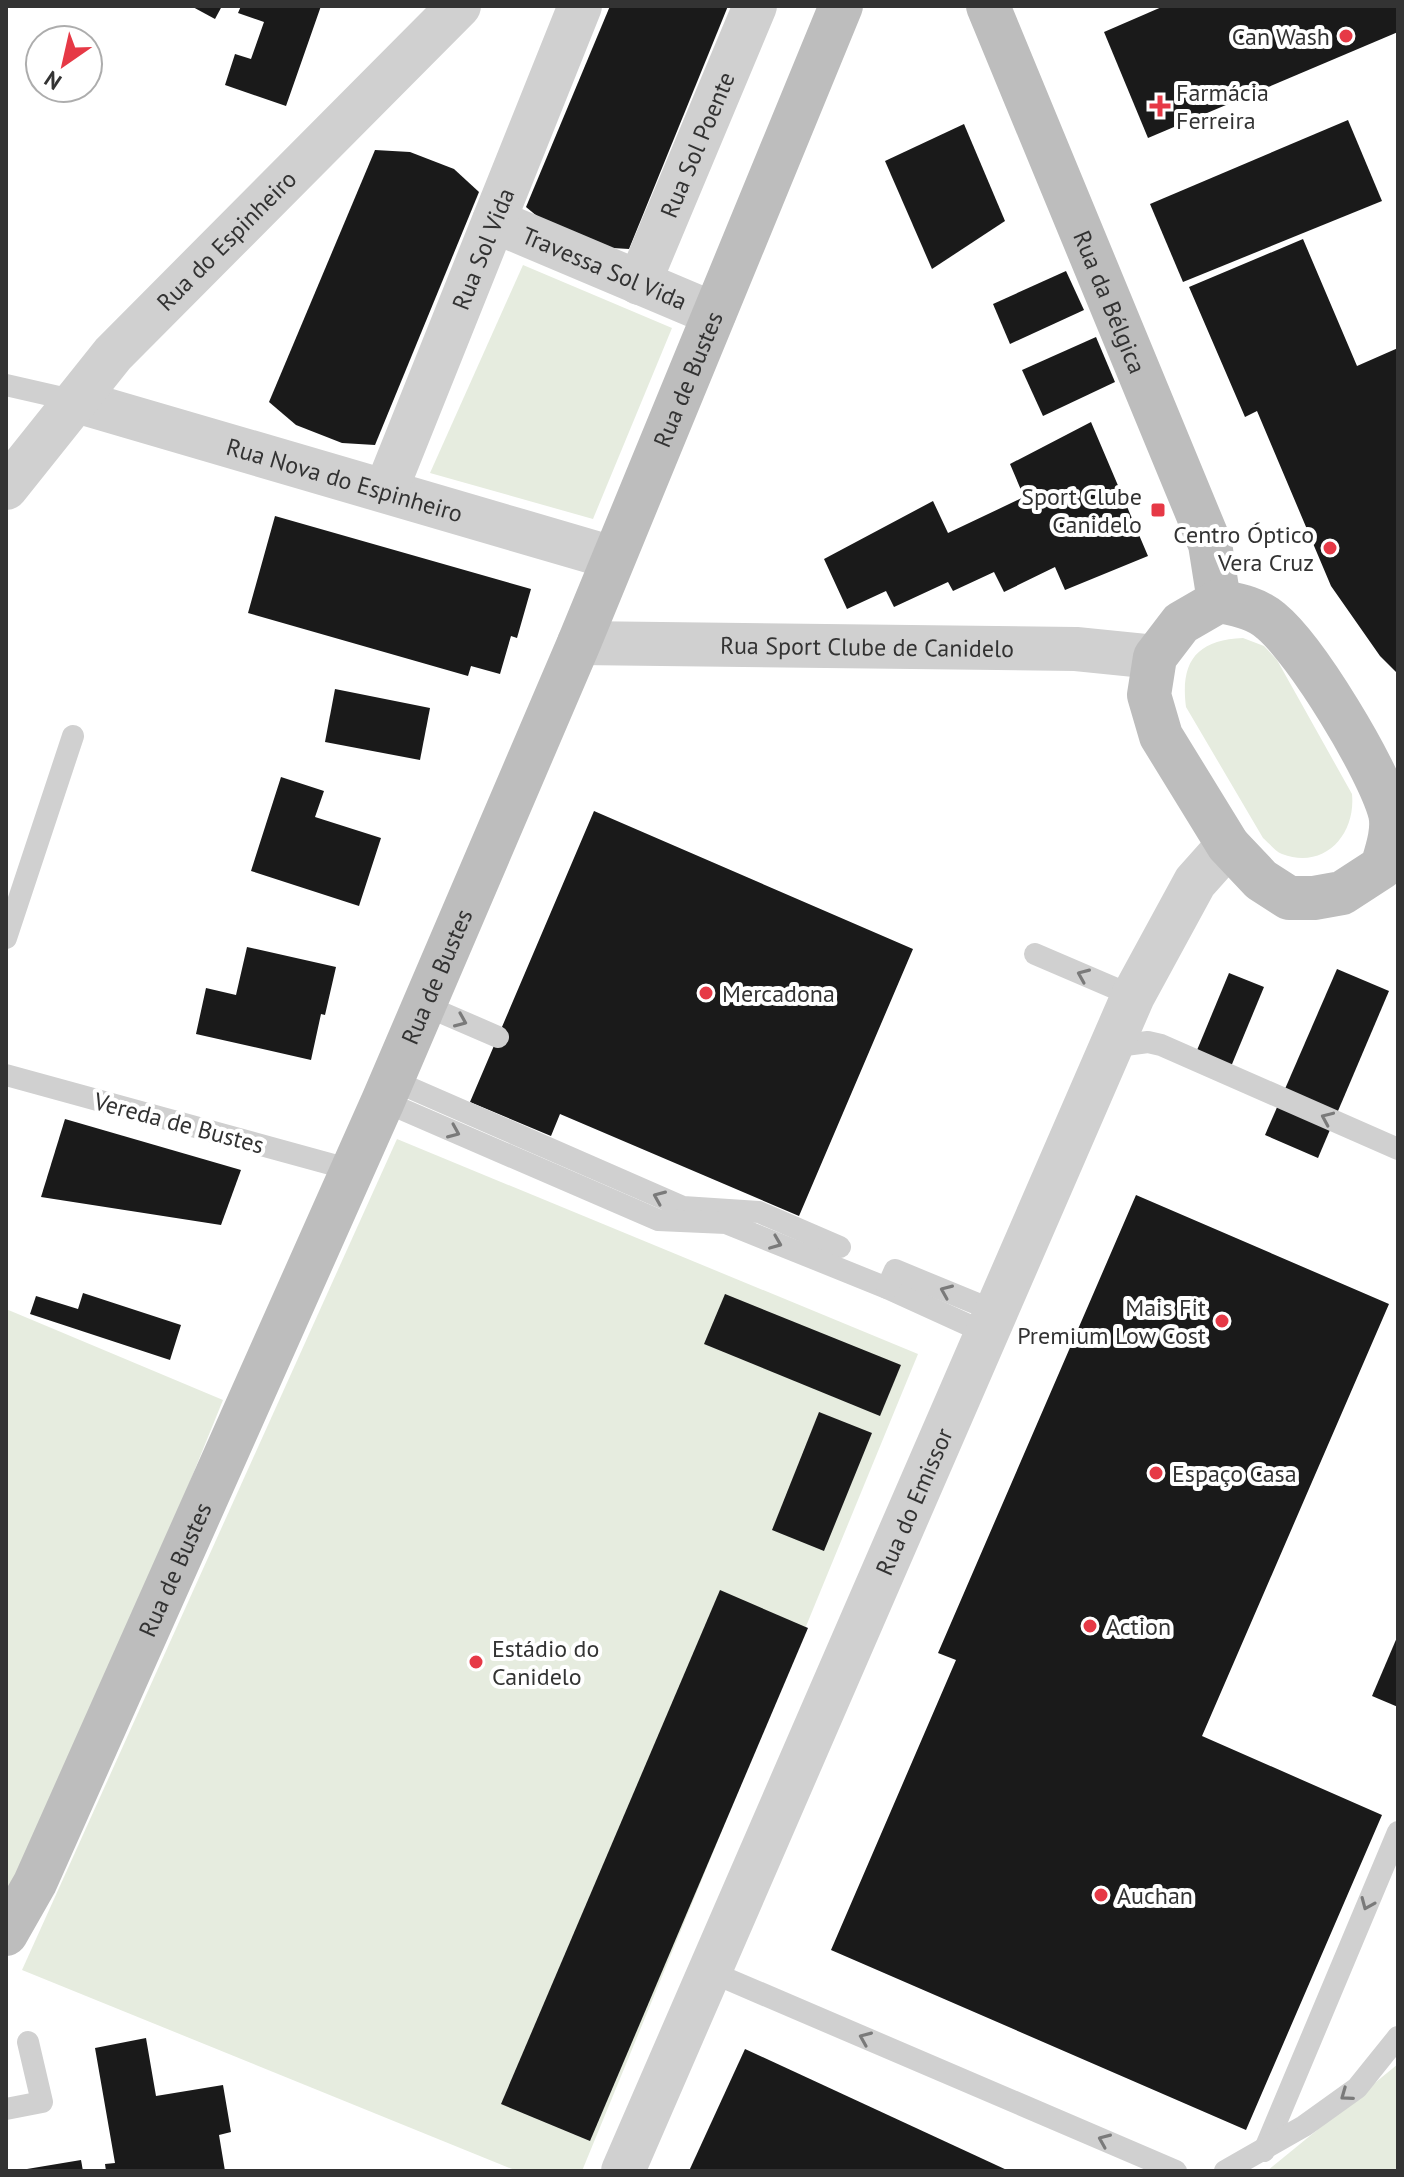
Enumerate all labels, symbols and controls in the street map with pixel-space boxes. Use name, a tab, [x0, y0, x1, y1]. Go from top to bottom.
place label: Can Wash	[1232, 21, 1330, 52]
north arrow	[24, 24, 104, 104]
marker: Can Wash	[1337, 27, 1355, 45]
text: N	[39, 65, 67, 96]
street label: Rua Sol Poente	[653, 67, 741, 222]
place label: Farmácia Ferreira	[1176, 77, 1269, 136]
marker: Farmácia Ferreira	[1151, 97, 1169, 115]
street label: Rua do Espinheiro	[150, 163, 303, 317]
street label: Rua Sol Vida	[444, 183, 521, 314]
street label: Travessa Sol Vida	[517, 219, 692, 316]
street label: Rua da Bélgica	[1067, 226, 1153, 378]
street label: Rua de Bustes	[646, 307, 729, 452]
street label: Rua Nova do Espinheiro	[223, 430, 466, 529]
place label: Sport Clube Canidelo	[1021, 481, 1142, 540]
marker: Sport Clube Canidelo	[1149, 501, 1167, 519]
place label: Centro Óptico Vera Cruz	[1173, 519, 1314, 578]
marker: Centro Óptico Vera Cruz	[1321, 539, 1339, 557]
street label: Rua Sport Clube de Canidelo	[720, 629, 1014, 664]
street label: Rua de Bustes	[394, 904, 479, 1049]
one-way arrow	[1077, 969, 1092, 985]
place label: Mercadona	[722, 978, 835, 1009]
marker: Mercadona	[697, 984, 715, 1002]
one-way arrow	[453, 1011, 467, 1027]
street label: Vereda de Bustes	[90, 1085, 267, 1161]
one-way arrow	[1320, 1112, 1335, 1128]
one-way arrow	[446, 1123, 461, 1139]
one-way arrow	[653, 1190, 667, 1206]
one-way arrow	[768, 1233, 782, 1250]
one-way arrow	[940, 1284, 954, 1301]
place label: Mais Fit Premium Low Cost	[1017, 1292, 1206, 1351]
marker: Mais Fit Premium Low Cost	[1213, 1312, 1231, 1330]
street label: Rua do Emissor	[868, 1423, 959, 1580]
place label: Espaço Casa	[1172, 1458, 1297, 1489]
marker: Espaço Casa	[1147, 1464, 1165, 1482]
street label: Rua de Bustes	[131, 1497, 218, 1641]
place label: Action	[1106, 1611, 1171, 1642]
marker: Action	[1081, 1617, 1099, 1635]
place label: Estádio do Canidelo	[492, 1633, 599, 1692]
marker: Estádio do Canidelo	[467, 1653, 485, 1671]
place label: Auchan	[1117, 1880, 1193, 1911]
marker: Auchan	[1092, 1886, 1110, 1904]
one-way arrow	[1361, 1896, 1377, 1910]
one-way arrow	[859, 2032, 873, 2048]
one-way arrow	[1340, 2086, 1355, 2100]
one-way arrow	[1098, 2134, 1112, 2150]

